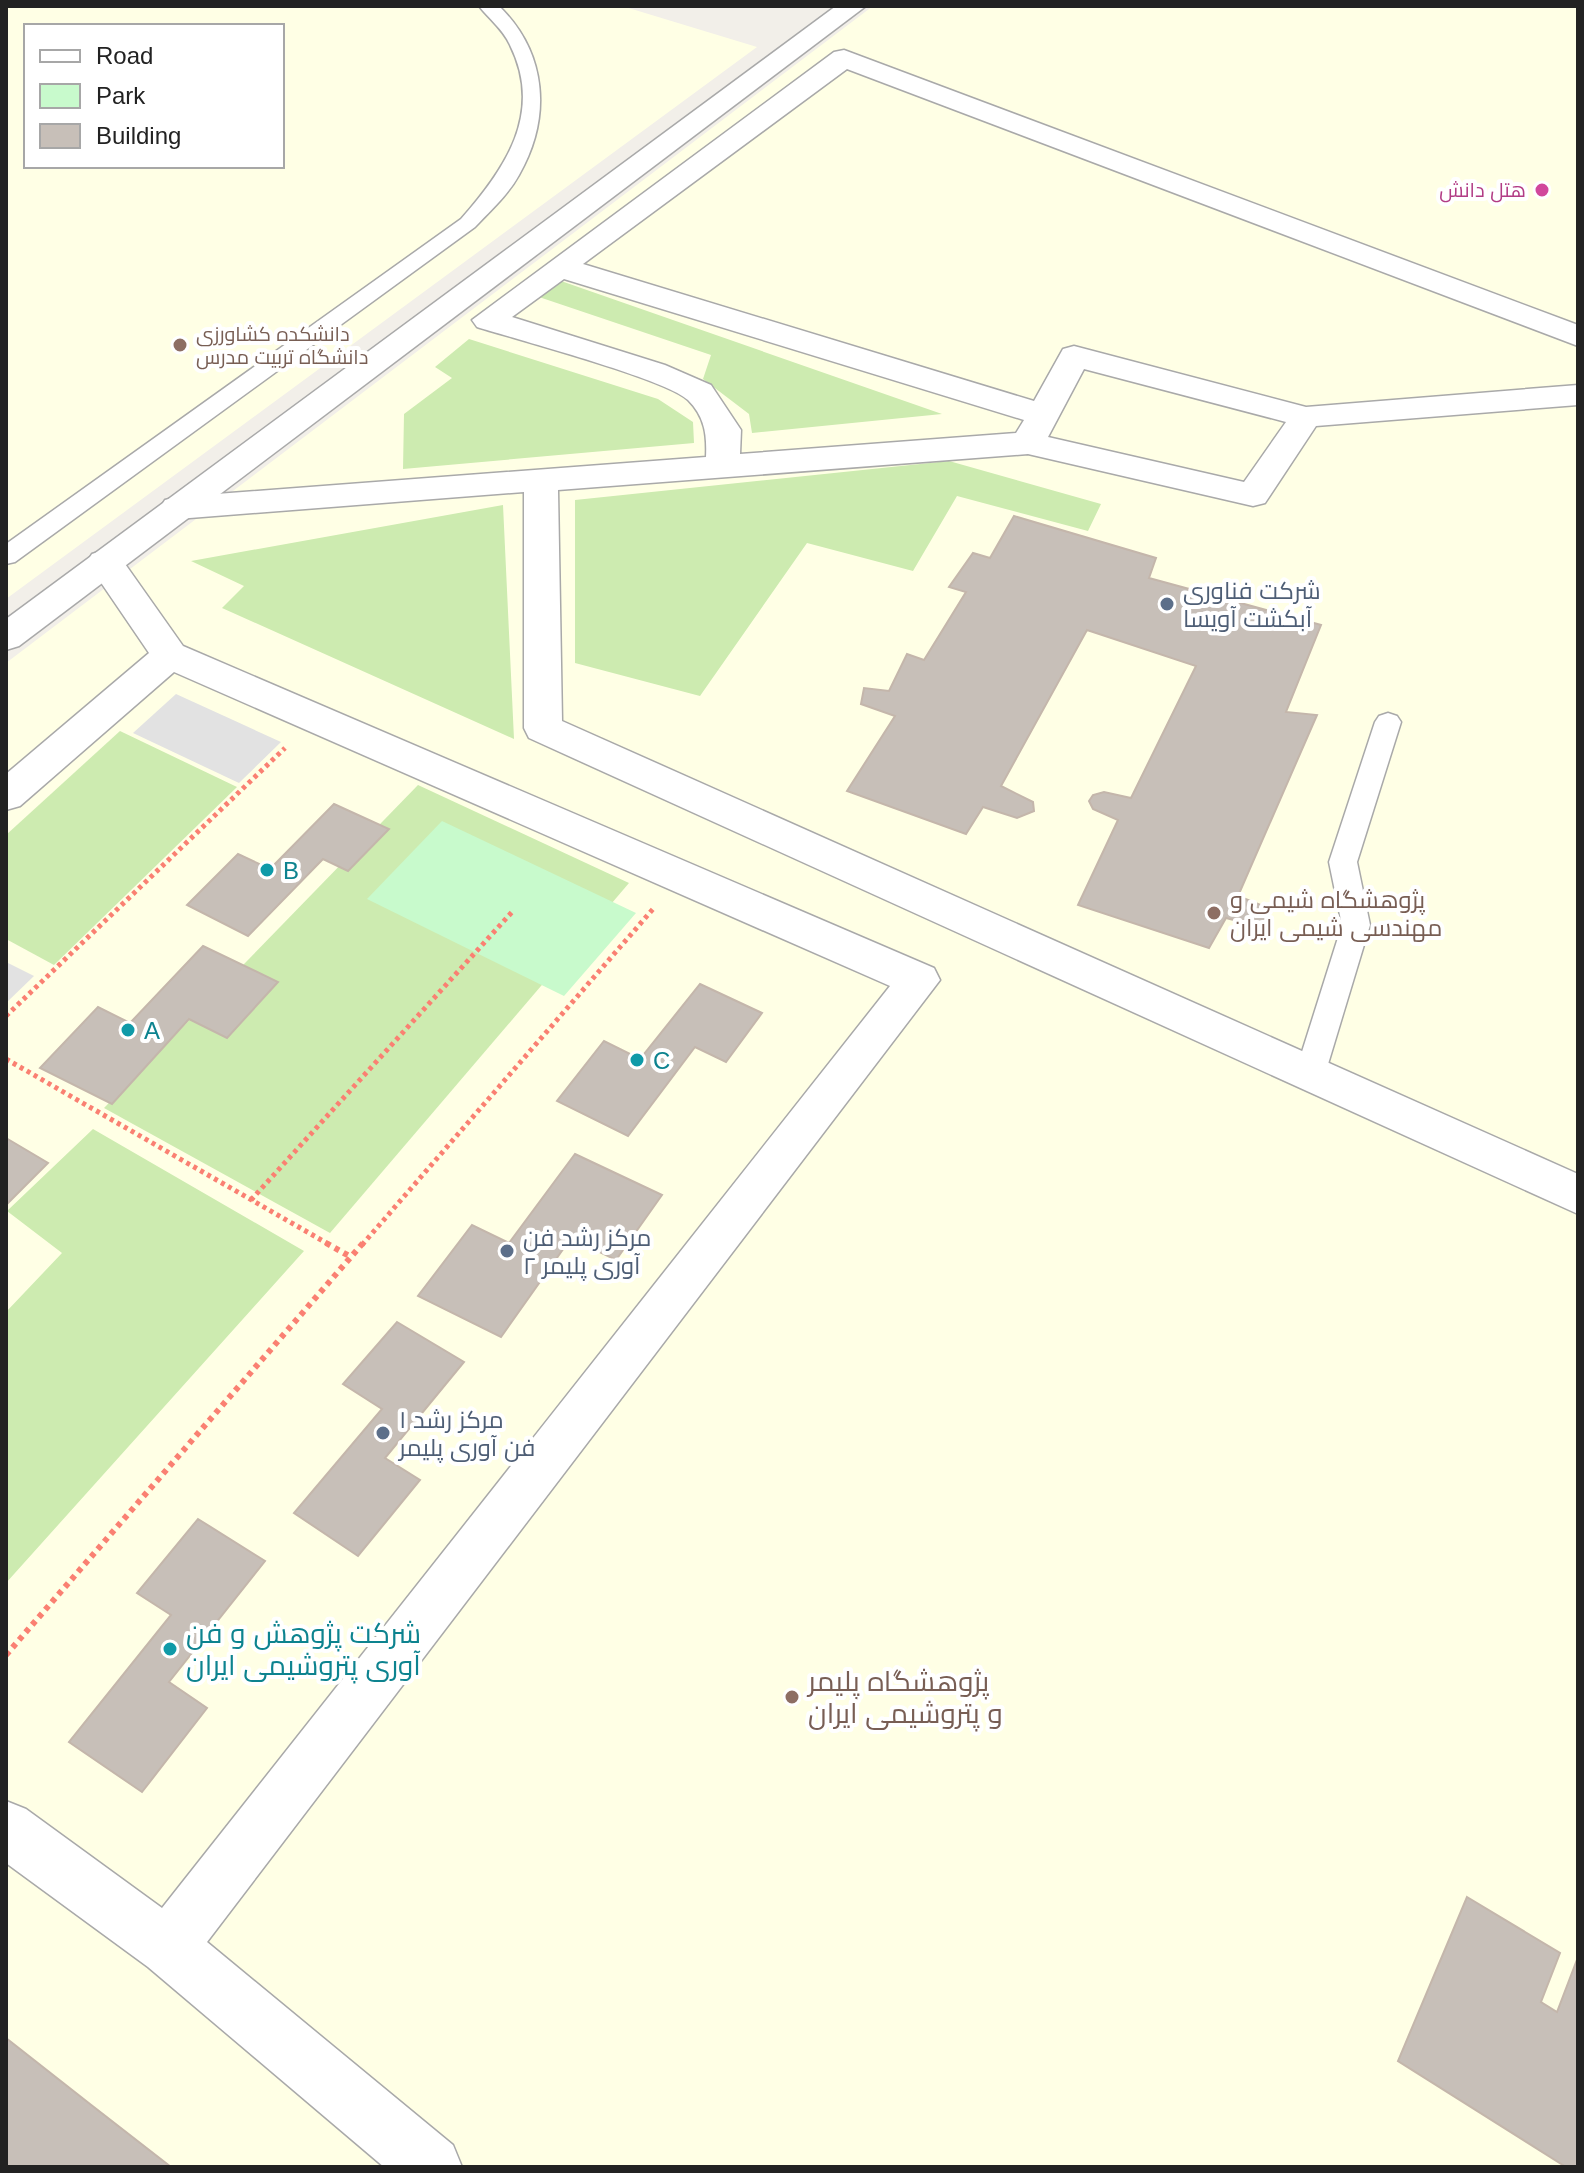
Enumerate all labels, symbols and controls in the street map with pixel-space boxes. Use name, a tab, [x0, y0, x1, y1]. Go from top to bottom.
legend	[24, 24, 284, 168]
text: Road	[96, 42, 153, 69]
text: Park	[96, 82, 146, 109]
text: Building	[96, 122, 181, 149]
place label: هتل دانش	[1439, 179, 1526, 203]
marker: هتل دانش	[1533, 181, 1551, 199]
place label: دانشکده کشاورزی دانشگاه تربیت مدرس	[196, 323, 368, 370]
marker: دانشکده کشاورزی دانشگاه تربیت مدرس	[171, 336, 189, 354]
place label: شرکت فناوری آبکشت آویسا	[1183, 577, 1321, 632]
marker: شرکت فناوری آبکشت آویسا	[1158, 595, 1176, 613]
place label: B	[283, 857, 299, 884]
marker: B	[258, 861, 276, 879]
place label: پژوهشگاه شیمی و مهندسی شیمی ایران	[1230, 886, 1442, 942]
marker: پژوهشگاه شیمی و مهندسی شیمی ایران	[1205, 904, 1223, 922]
place label: A	[144, 1017, 160, 1044]
marker: A	[119, 1021, 137, 1039]
place label: C	[653, 1047, 670, 1074]
marker: C	[628, 1051, 646, 1069]
place label: مرکز رشد فن آوری پلیمر ۲	[523, 1224, 652, 1282]
marker: مرکز رشد فن آوری پلیمر ۲	[498, 1242, 516, 1260]
place label: ۱ مرکز رشد فن آوری پلیمر	[397, 1406, 535, 1464]
marker: ۱ مرکز رشد فن آوری پلیمر	[374, 1424, 392, 1442]
place label: شرکت پژوهش و فن آوری پتروشیمی ایران	[186, 1618, 421, 1684]
marker: شرکت پژوهش و فن آوری پتروشیمی ایران	[161, 1640, 179, 1658]
place label: پژوهشگاه پلیمر و پتروشیمی ایران	[806, 1666, 1003, 1732]
marker: پژوهشگاه پلیمر و پتروشیمی ایران	[783, 1688, 801, 1706]

